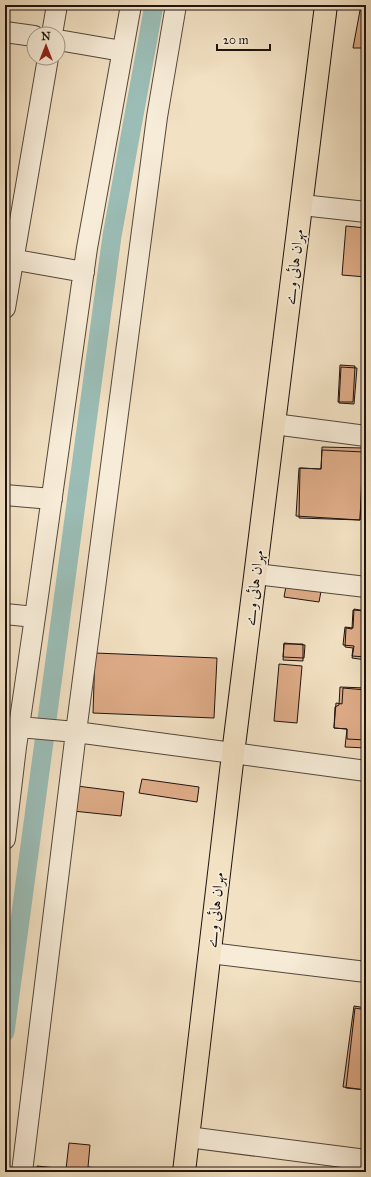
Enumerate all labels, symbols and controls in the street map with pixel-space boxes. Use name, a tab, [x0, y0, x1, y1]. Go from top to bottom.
north arrow	[26, 26, 66, 66]
scale bar	[217, 26, 270, 52]
text: N	[41, 30, 51, 43]
text: 20 m	[223, 33, 249, 47]
street label: مہران ہائی وے	[280, 228, 309, 306]
street label: مہران ہائی وے	[240, 549, 269, 627]
street label: مہران ہائی وے	[202, 871, 229, 949]

